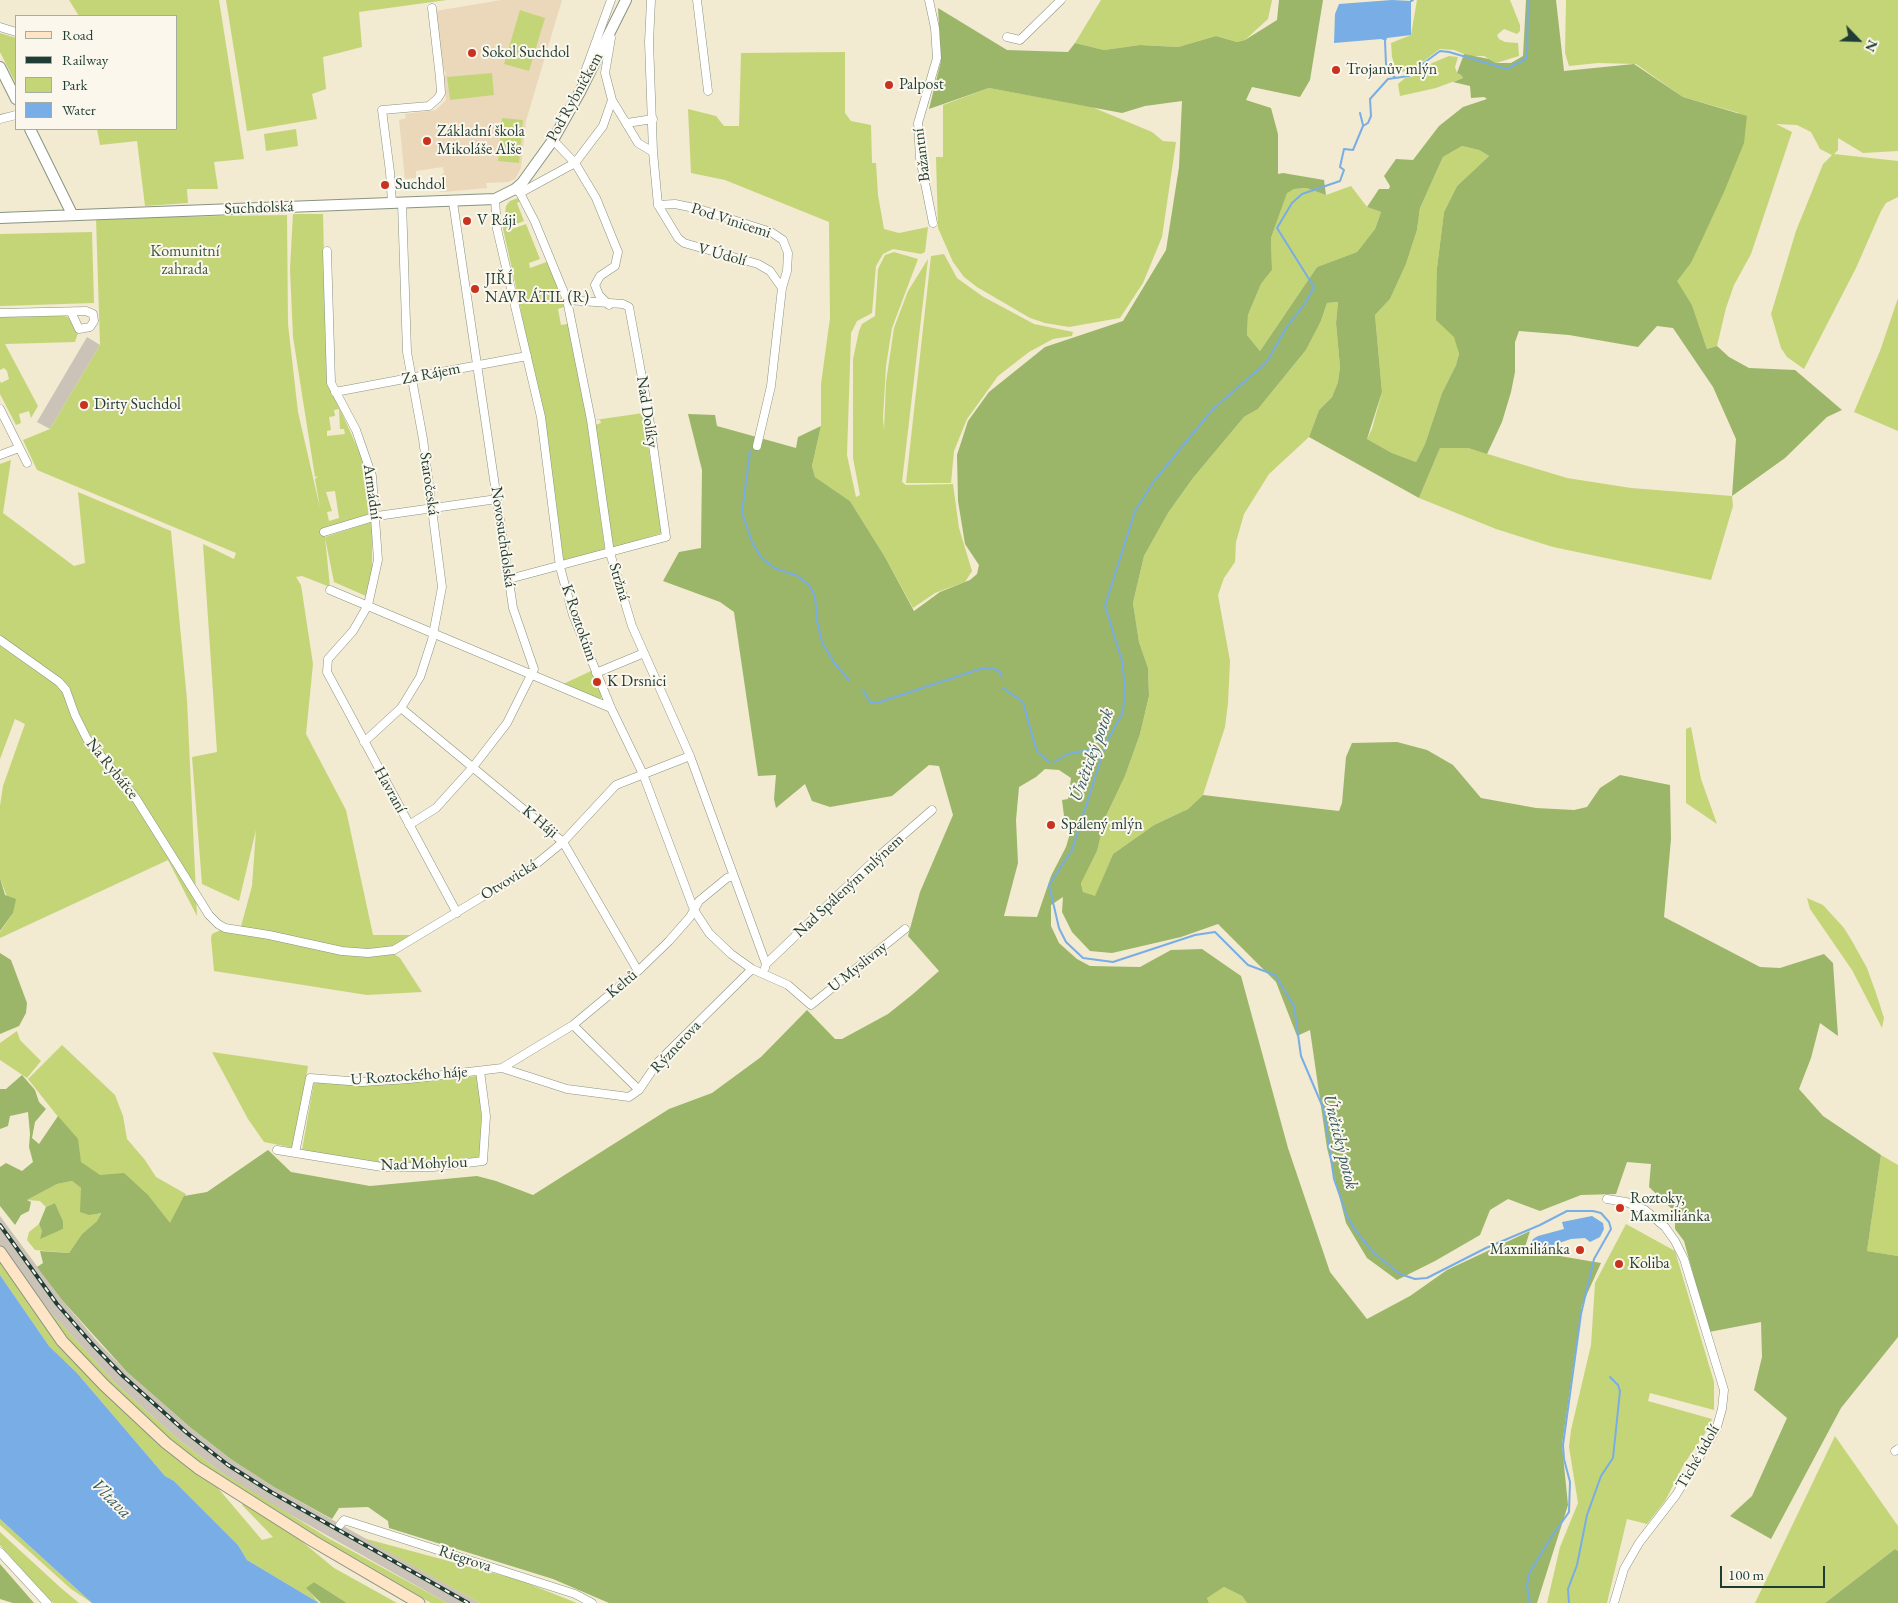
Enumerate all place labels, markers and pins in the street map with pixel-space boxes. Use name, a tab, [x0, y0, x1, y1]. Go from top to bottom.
place label: Sokol Suchdol	[482, 43, 570, 63]
marker: Sokol Suchdol	[466, 47, 478, 59]
place label: Trojanův mlýn	[1346, 60, 1437, 80]
marker: Trojanův mlýn	[1330, 64, 1342, 76]
place label: Palpost	[899, 75, 944, 95]
marker: Palpost	[883, 79, 895, 91]
place label: Základní škola Mikoláše Alše	[437, 122, 525, 160]
marker: Základní škola Mikoláše Alše	[421, 135, 433, 147]
place label: Suchdol	[395, 175, 445, 195]
marker: Suchdol	[379, 179, 391, 191]
place label: V Ráji	[477, 211, 516, 231]
marker: V Ráji	[461, 215, 473, 227]
place label: JIŘÍ NAVRÁTIL (R)	[485, 270, 589, 308]
marker: JIŘÍ NAVRÁTIL (R)	[469, 283, 481, 295]
place label: Dirty Suchdol	[94, 395, 181, 415]
marker: Dirty Suchdol	[78, 399, 90, 411]
place label: K Drsnici	[607, 672, 666, 692]
marker: K Drsnici	[591, 676, 603, 688]
place label: Spálený mlýn	[1061, 815, 1143, 835]
marker: Spálený mlýn	[1045, 819, 1057, 831]
place label: Roztoky, Maxmiliánka	[1630, 1189, 1710, 1227]
marker: Roztoky, Maxmiliánka	[1614, 1202, 1626, 1214]
place label: Maxmiliánka	[1490, 1240, 1570, 1260]
marker: Maxmiliánka	[1574, 1244, 1586, 1256]
place label: Koliba	[1629, 1254, 1670, 1274]
marker: Koliba	[1613, 1258, 1625, 1270]

